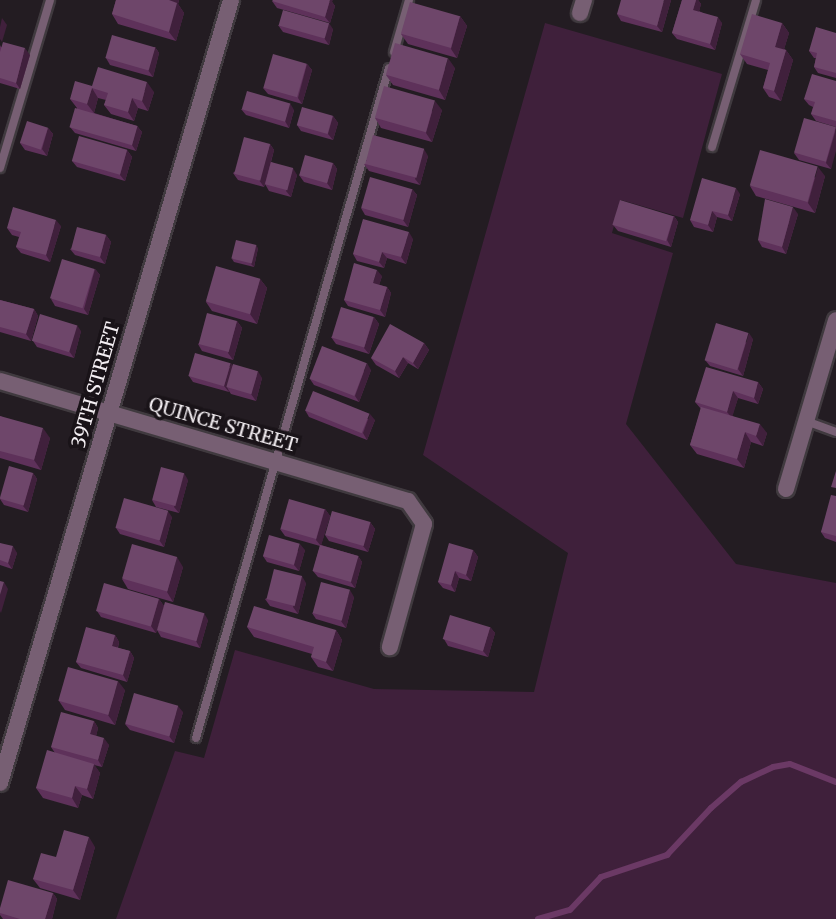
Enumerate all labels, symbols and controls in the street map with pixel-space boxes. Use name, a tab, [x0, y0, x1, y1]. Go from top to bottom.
street label: 39TH STREET	[67, 320, 125, 450]
street label: QUINCE STREET	[146, 393, 300, 457]

